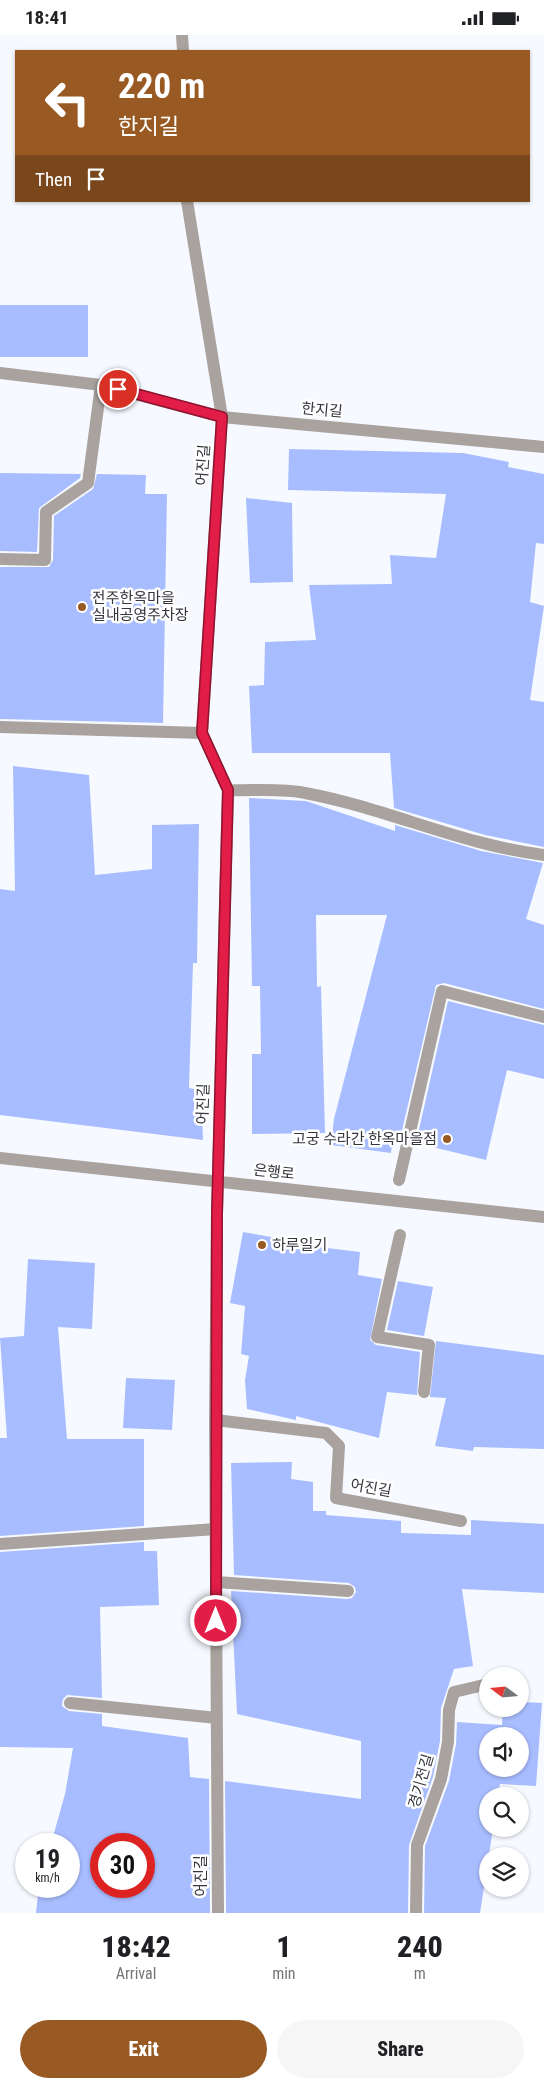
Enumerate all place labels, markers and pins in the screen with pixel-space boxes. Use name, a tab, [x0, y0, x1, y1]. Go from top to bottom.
pin	[97, 368, 139, 410]
place label: 전주한옥마을 실내공영주차장	[92, 589, 189, 624]
marker: 전주한옥마을 실내공영주차장	[76, 601, 88, 613]
place label: 고궁 수라간 한옥마을점	[292, 1130, 437, 1148]
marker: 고궁 수라간 한옥마을점	[441, 1133, 453, 1145]
place label: 하루일기	[272, 1236, 327, 1254]
marker: 하루일기	[256, 1239, 268, 1251]

